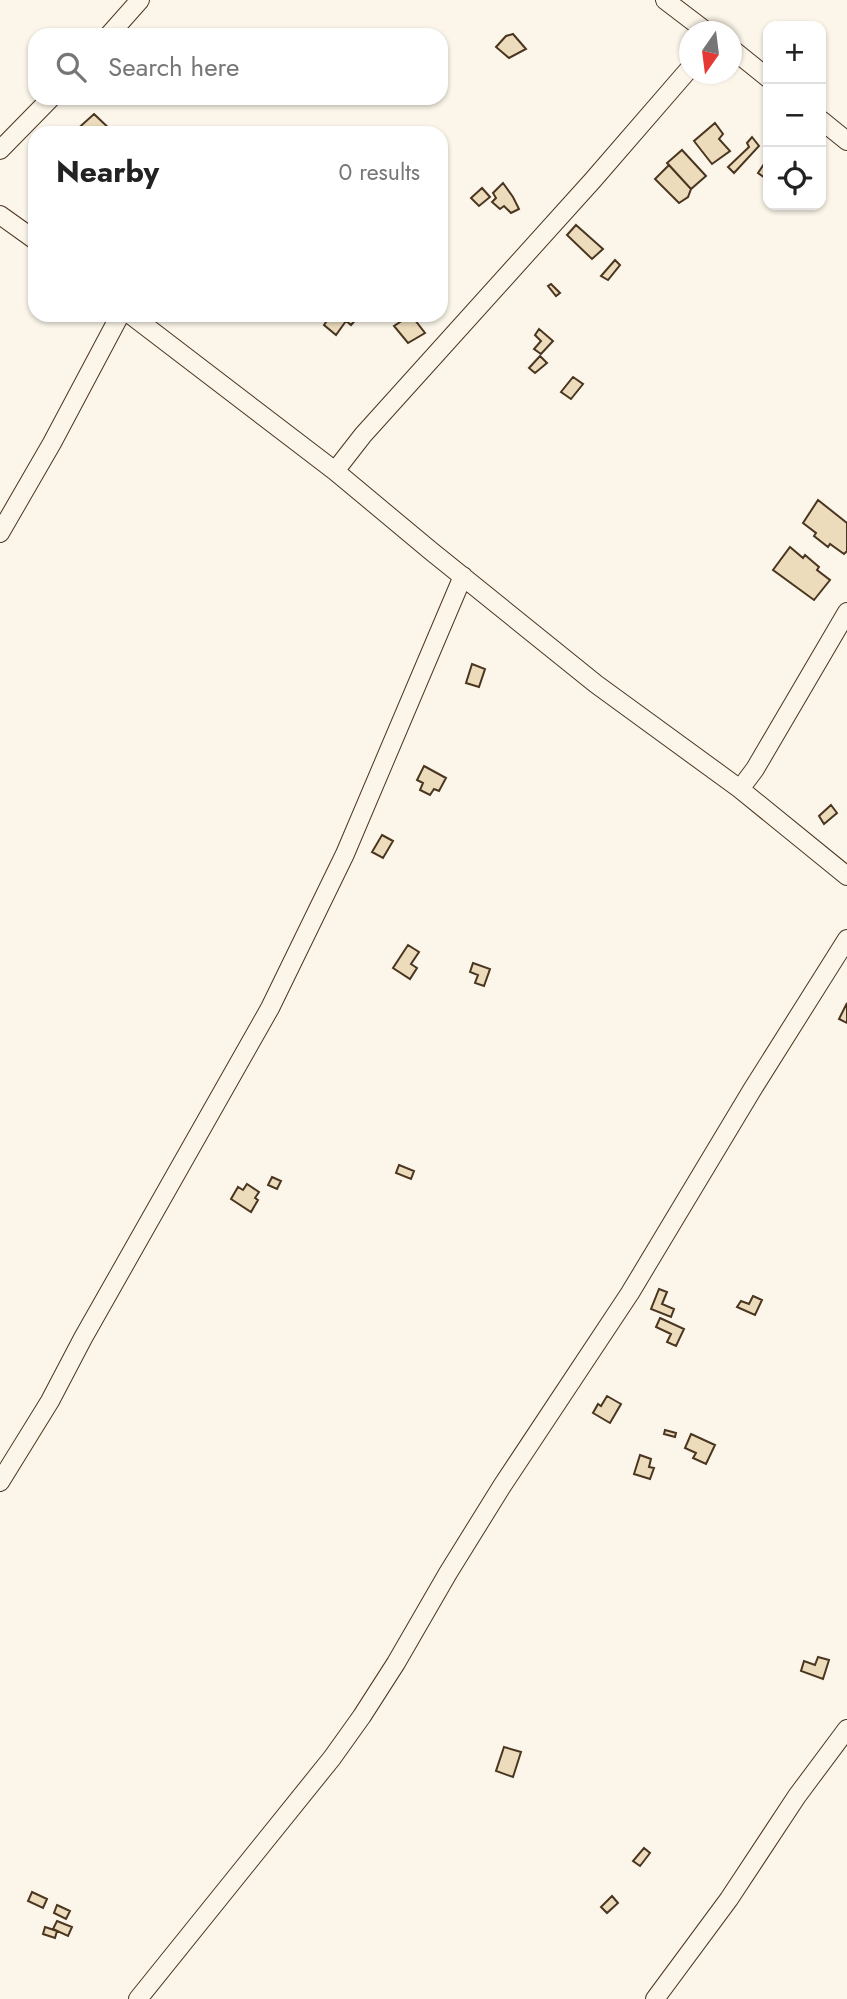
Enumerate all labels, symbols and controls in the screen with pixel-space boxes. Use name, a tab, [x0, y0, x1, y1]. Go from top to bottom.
north arrow	[679, 21, 742, 84]
map controls	[763, 21, 826, 210]
button: +	[763, 21, 826, 84]
search box	[28, 28, 448, 105]
icon: search	[52, 48, 90, 86]
text: Search here	[108, 48, 240, 86]
button: −	[763, 84, 826, 147]
button: locate	[763, 147, 826, 210]
text: Nearby	[56, 150, 159, 193]
text: 0 results	[338, 155, 420, 189]

